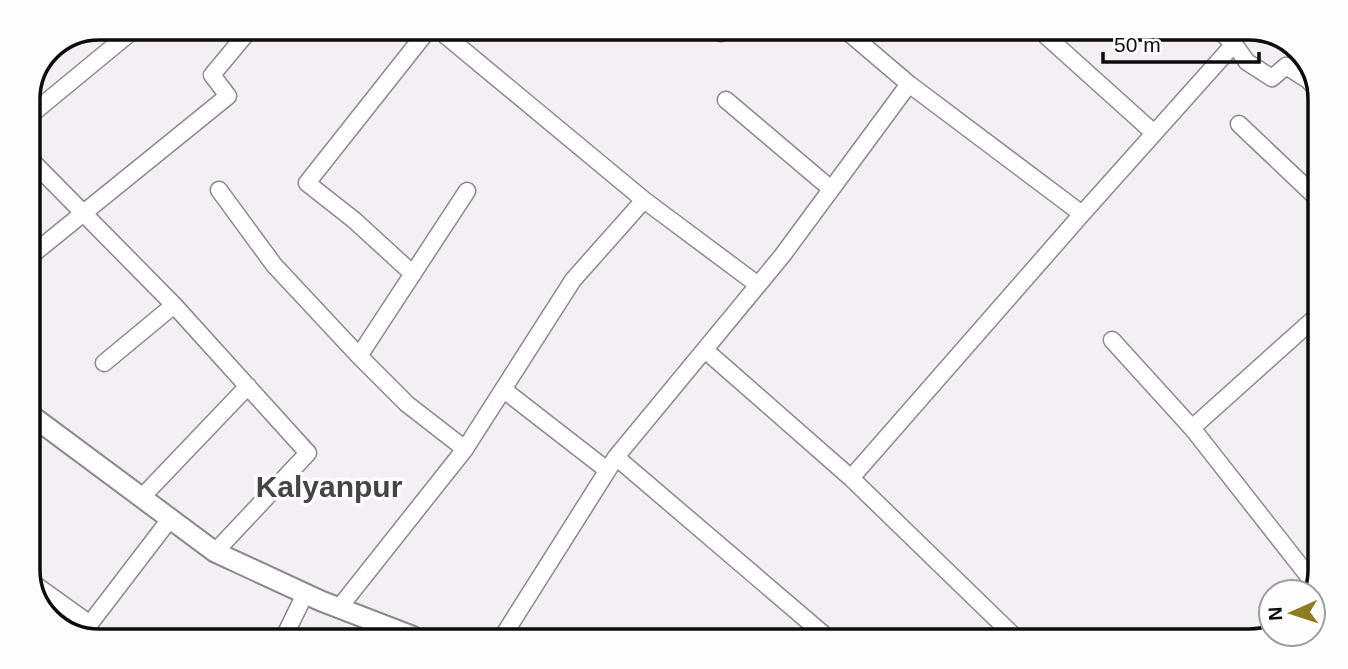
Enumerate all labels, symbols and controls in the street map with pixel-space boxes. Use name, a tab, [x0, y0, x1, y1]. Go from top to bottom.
scale bar	[1103, 21, 1259, 65]
text: 50 m	[1114, 33, 1161, 56]
district label: Kalyanpur	[256, 470, 403, 503]
north arrow	[1257, 578, 1327, 648]
text: N	[1265, 606, 1286, 621]

